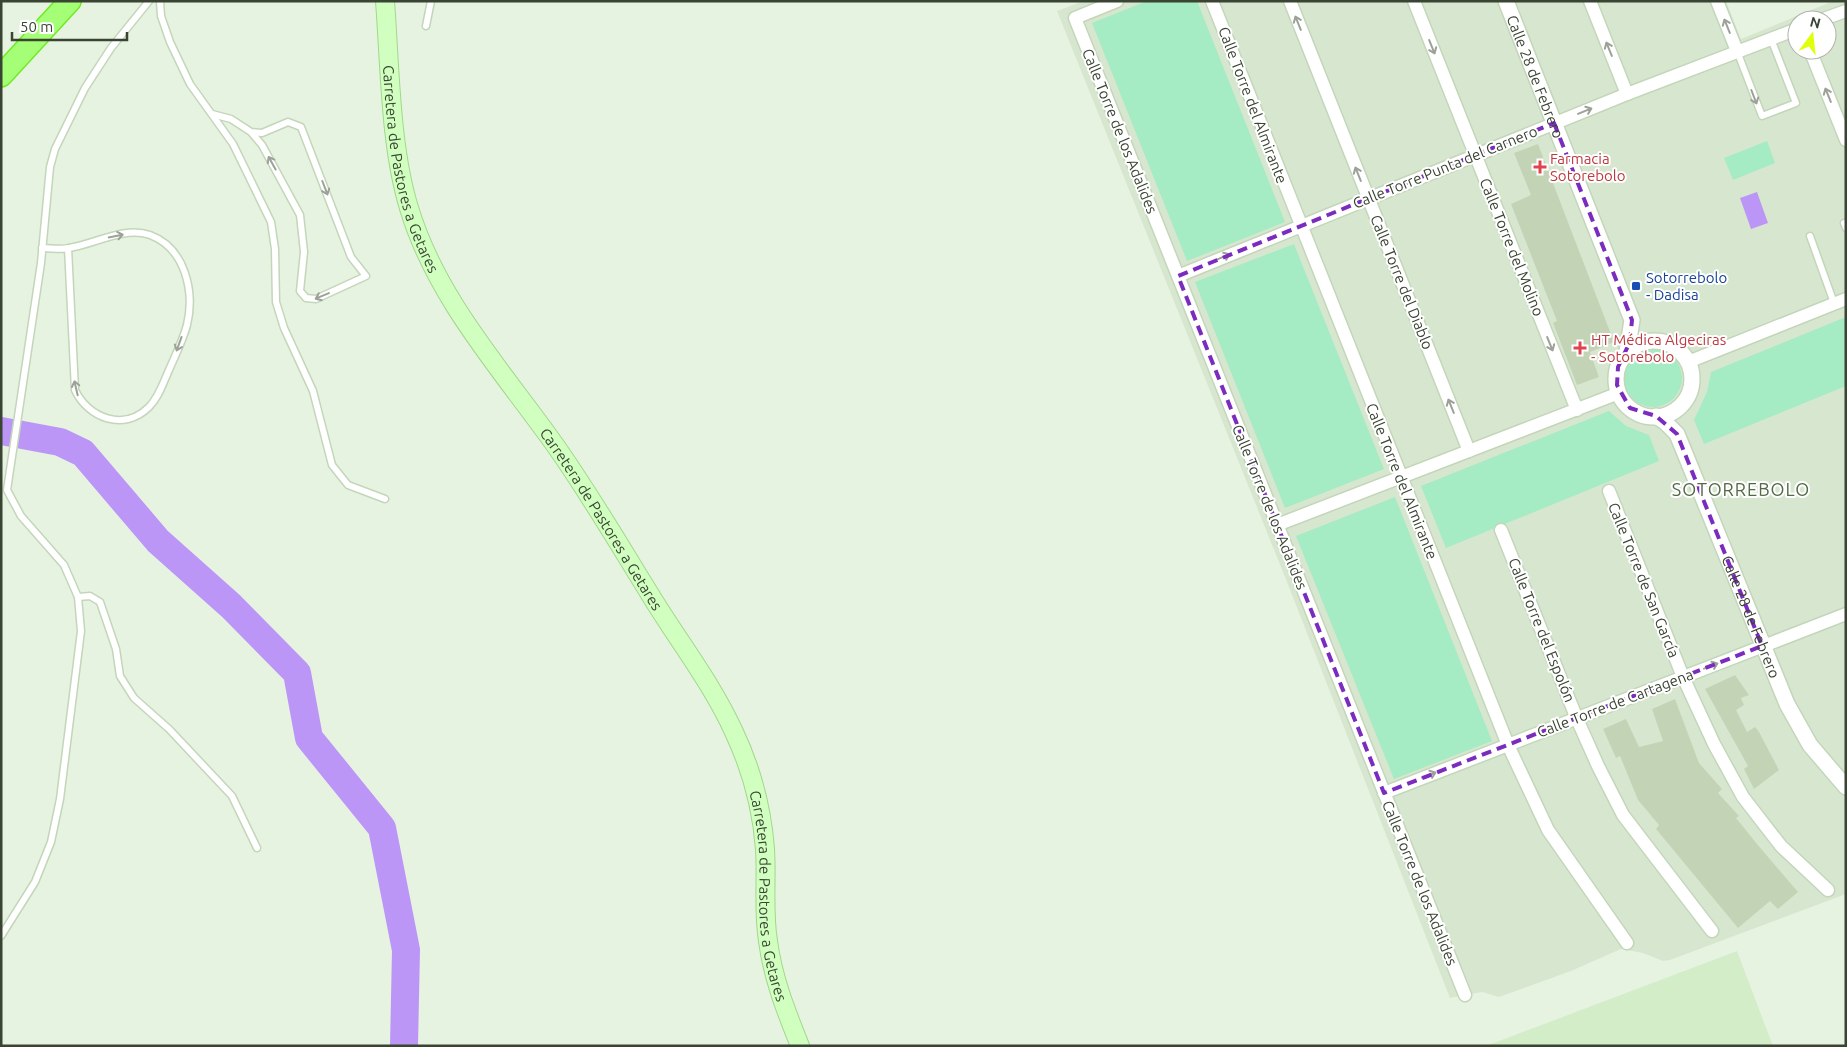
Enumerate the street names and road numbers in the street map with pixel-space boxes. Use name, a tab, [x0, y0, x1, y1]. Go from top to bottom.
street label: Calle 28 de Febrero	[1504, 12, 1568, 140]
street label: Calle Torre del Almirante	[1215, 24, 1291, 186]
street label: Calle Torre de los Adalides	[1079, 46, 1161, 216]
street label: Carretera de Pastores a Getares	[380, 65, 443, 275]
street label: Calle Torre Punta del Carnero	[1350, 122, 1540, 212]
street label: Calle Torre del Molino	[1477, 176, 1547, 318]
street label: Calle Torre del Diablo	[1367, 212, 1437, 352]
street label: Calle Torre del Almirante	[1363, 401, 1441, 561]
street label: Calle Torre de los Adalides	[1229, 422, 1311, 592]
street label: Carretera de Pastores a Getares	[537, 424, 666, 613]
street label: Calle Torre de San García	[1605, 500, 1683, 660]
street label: Calle 28 de Febrero	[1719, 553, 1784, 680]
street label: Calle Torre del Espolón	[1505, 555, 1579, 705]
street label: Calle Torre de Cartagena	[1535, 665, 1695, 741]
street label: Carretera de Pastores a Getares	[747, 789, 791, 1004]
street label: Calle Torre de los Adalides	[1379, 798, 1461, 968]

